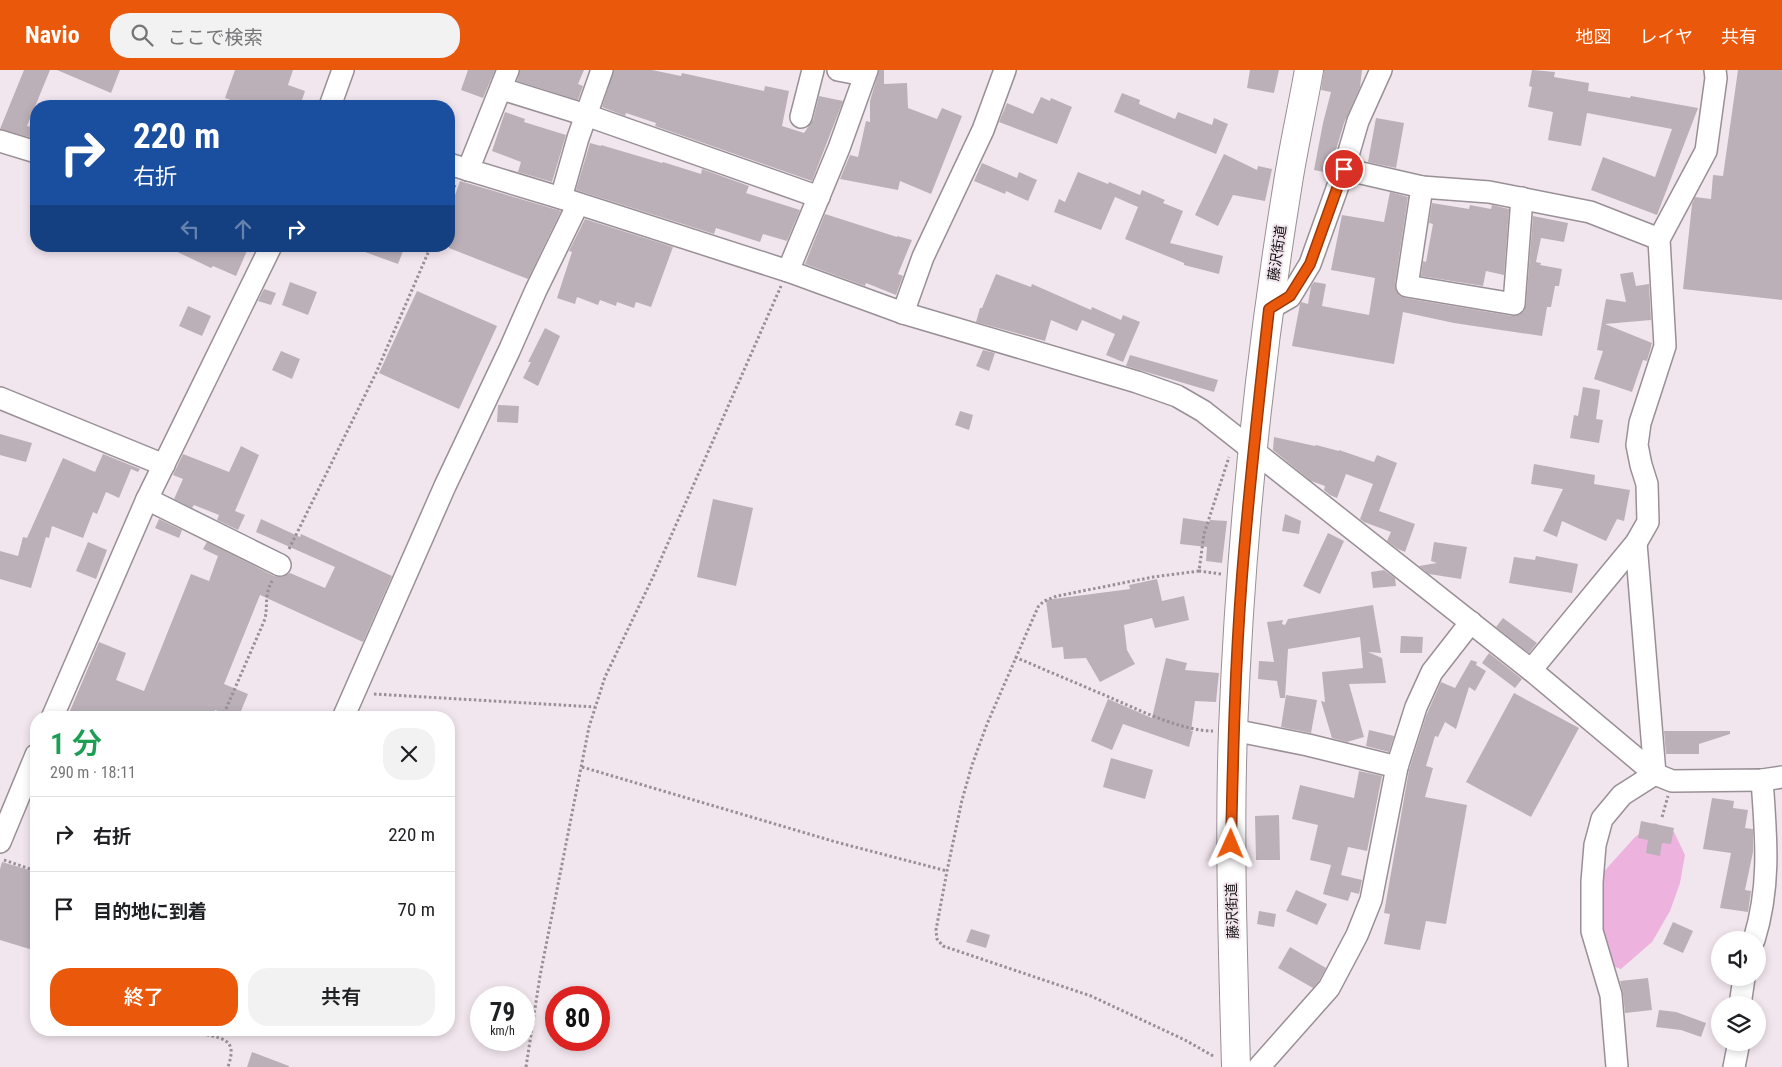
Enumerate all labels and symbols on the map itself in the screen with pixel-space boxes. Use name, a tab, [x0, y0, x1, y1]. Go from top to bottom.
pin	[1323, 148, 1365, 190]
street label: 藤沢街道	[1265, 224, 1289, 282]
position arrow	[1204, 817, 1256, 869]
street label: 藤沢街道	[1223, 883, 1241, 939]
speed limit sign: 80	[545, 986, 610, 1051]

